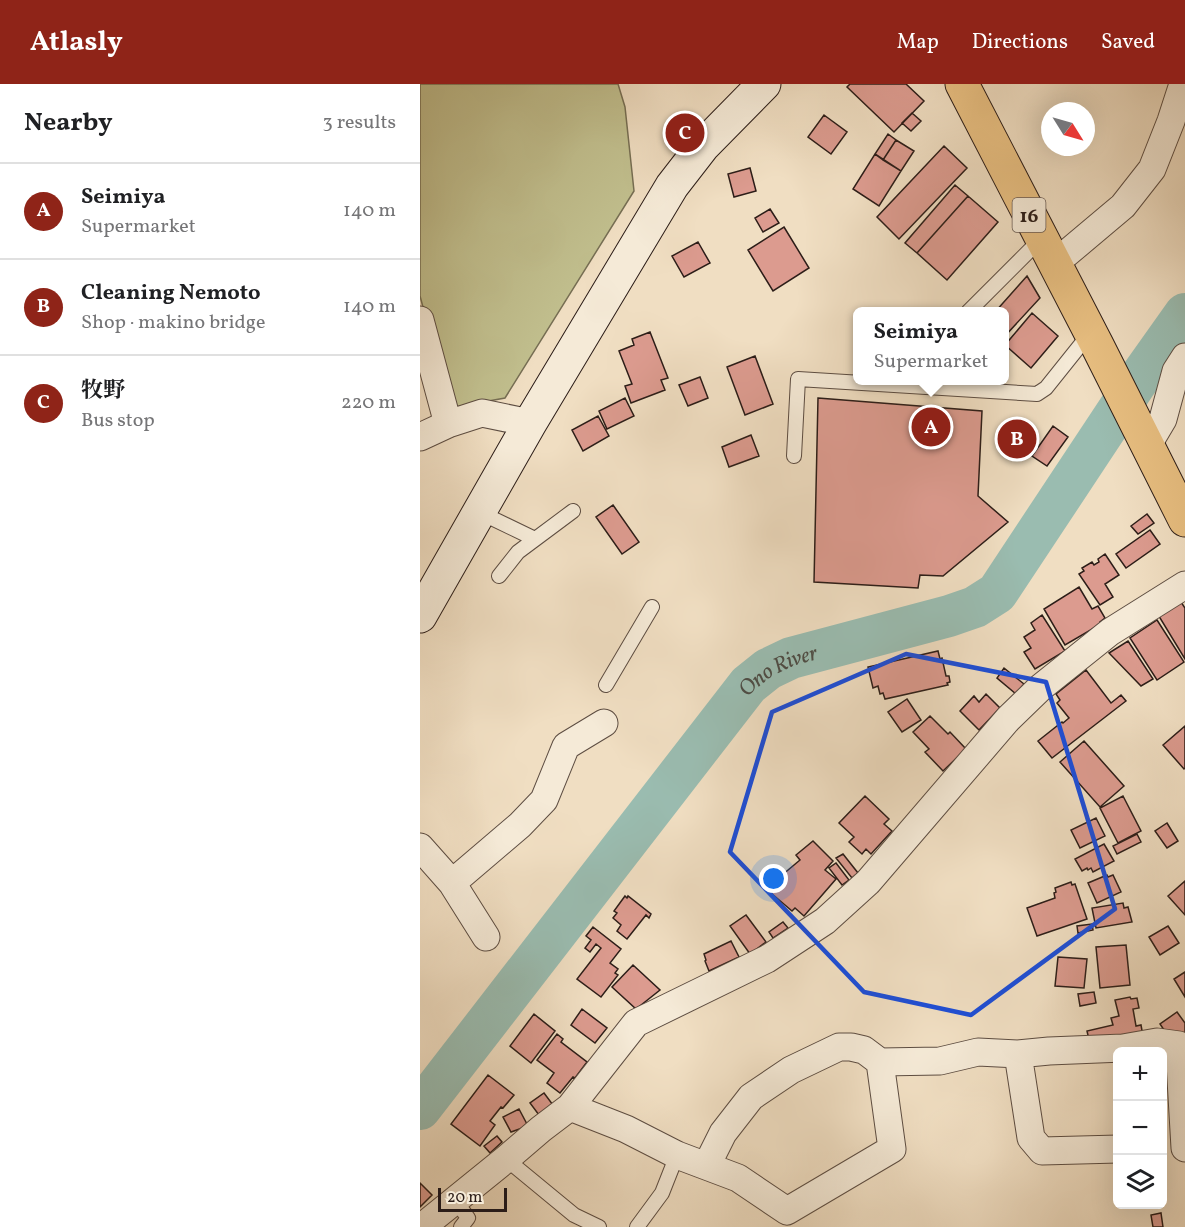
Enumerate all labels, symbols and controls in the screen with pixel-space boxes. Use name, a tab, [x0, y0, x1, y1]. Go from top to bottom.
text: Atlasly	[30, 23, 123, 62]
text: Map	[897, 28, 939, 57]
text: Directions	[972, 28, 1068, 57]
text: Saved	[1101, 28, 1155, 57]
north arrow	[1041, 102, 1095, 156]
text: Nearby	[24, 105, 113, 141]
text: 3 results	[322, 109, 396, 137]
pin: C	[666, 110, 704, 156]
text: Seimiya	[81, 182, 165, 213]
text: A	[36, 197, 51, 225]
text: 140 m	[343, 197, 396, 225]
road number: 16	[1012, 198, 1046, 232]
text: Supermarket	[81, 213, 196, 241]
text: Cleaning Nemoto	[81, 278, 261, 309]
text: B	[37, 293, 50, 321]
text: 140 m	[343, 293, 396, 321]
popup	[853, 307, 1009, 385]
text: Shop · makino bridge	[81, 309, 265, 337]
text: Seimiya	[874, 317, 958, 348]
text: Supermarket	[874, 348, 988, 376]
text: 牧野	[81, 376, 125, 407]
text: C	[37, 389, 50, 417]
text: 220 m	[341, 389, 396, 417]
pin: A	[912, 404, 950, 450]
text: Bus stop	[81, 407, 155, 435]
pin: B	[998, 416, 1036, 462]
water label: Ono River	[732, 638, 822, 704]
your location	[759, 864, 788, 893]
map controls	[1113, 1047, 1167, 1209]
button: +	[1113, 1047, 1167, 1101]
button: −	[1113, 1101, 1167, 1155]
button: layers	[1113, 1155, 1167, 1209]
scale bar	[438, 1185, 507, 1212]
text: 20 m	[447, 1187, 482, 1209]

